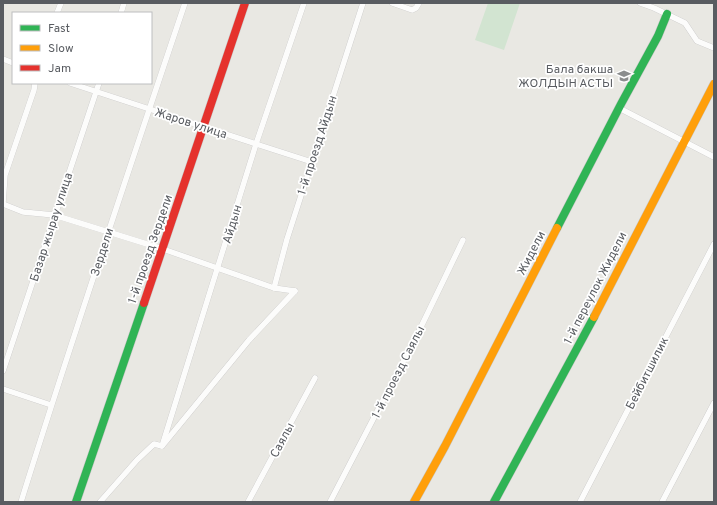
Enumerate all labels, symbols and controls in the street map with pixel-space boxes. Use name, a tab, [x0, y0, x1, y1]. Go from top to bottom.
legend	[12, 12, 152, 84]
text: Fast	[48, 21, 70, 37]
text: Slow	[48, 41, 74, 57]
text: Jam	[48, 61, 71, 77]
place label: Бала бакша ЖОЛДЫН АСТЫ	[518, 62, 613, 92]
school or university icon: Бала бакша ЖОЛДЫН АСТЫ	[616, 68, 632, 84]
street label: 1-й проезд Айдын	[294, 94, 342, 197]
street label: Жаров улица	[152, 105, 229, 143]
street label: Базар жырау улица	[27, 171, 77, 284]
street label: 1-й проезд Зердели	[125, 193, 177, 306]
street label: Айдын	[219, 203, 246, 246]
street label: Зердели	[88, 226, 118, 279]
street label: Жидели	[514, 229, 550, 278]
street label: 1-й переулок Жидели	[561, 230, 631, 347]
street label: 1-й проезд Саялы	[369, 323, 429, 421]
street label: Бейбитшилик	[623, 334, 673, 412]
street label: Саялы	[267, 420, 299, 461]

